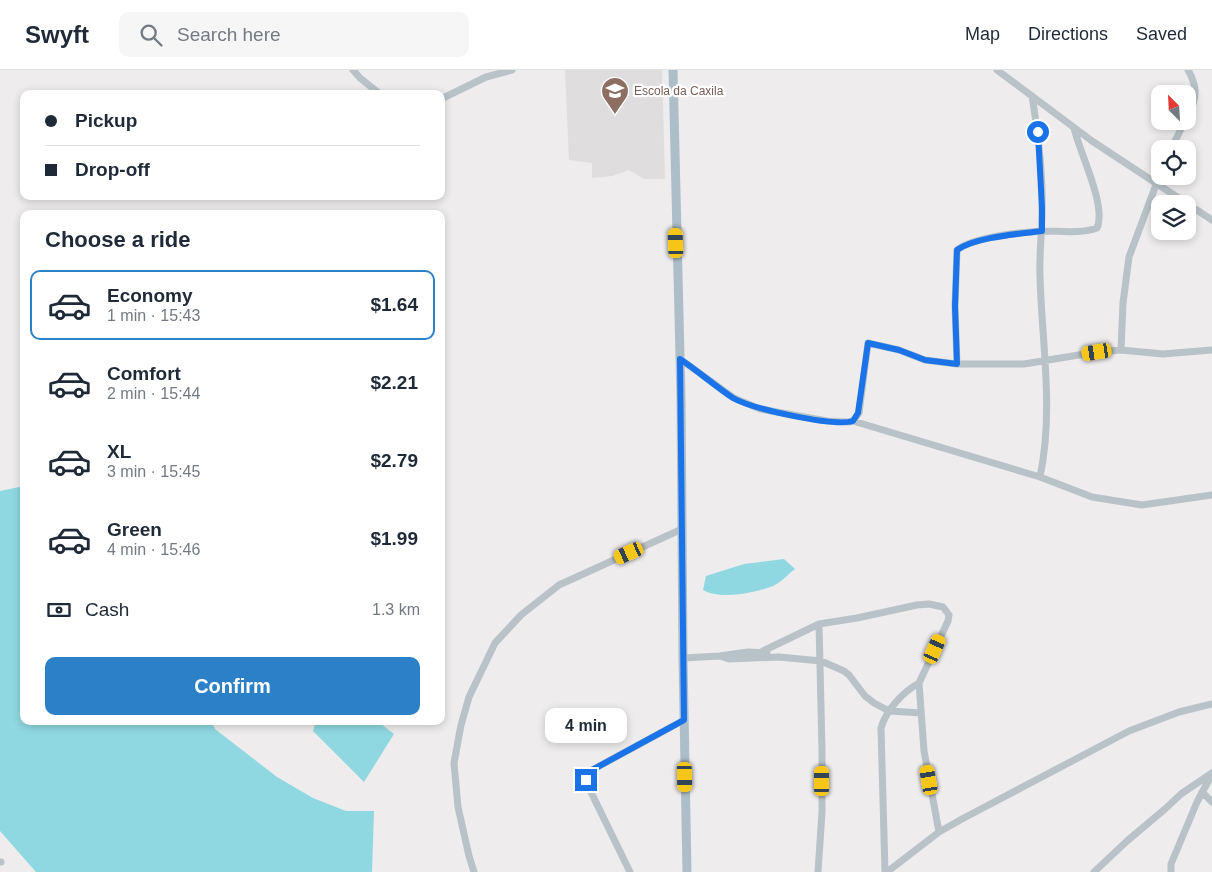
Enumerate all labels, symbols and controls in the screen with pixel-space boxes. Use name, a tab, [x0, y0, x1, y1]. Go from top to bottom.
search box	[119, 12, 469, 57]
text: Swyft	[25, 21, 89, 48]
icon: search	[137, 21, 165, 49]
text: Search here	[177, 24, 281, 45]
text: Map	[965, 24, 1000, 44]
text: Directions	[1028, 24, 1108, 44]
text: Saved	[1136, 24, 1187, 44]
school or university icon: Escola da Caxila	[600, 76, 630, 115]
place label: Escola da Caxila	[634, 84, 724, 98]
north arrow	[1151, 85, 1196, 130]
map controls	[1151, 85, 1196, 240]
text: Pickup	[75, 110, 137, 131]
route start	[1027, 121, 1049, 143]
button: locate	[1151, 140, 1196, 185]
text: Drop-off	[75, 159, 150, 180]
button: layers	[1151, 195, 1196, 240]
text: Choose a ride	[45, 227, 190, 252]
car	[667, 228, 684, 258]
icon: car	[47, 283, 92, 328]
text: Economy	[107, 285, 193, 306]
text: $1.64	[370, 294, 418, 315]
text: 1 min · 15:43	[107, 307, 200, 324]
car	[1081, 342, 1112, 362]
icon: car	[47, 361, 92, 406]
text: Comfort	[107, 363, 181, 384]
text: $2.21	[370, 372, 418, 393]
text: 2 min · 15:44	[107, 385, 200, 402]
icon: car	[47, 439, 92, 484]
text: XL	[107, 441, 131, 462]
text: $2.79	[370, 450, 418, 471]
text: 3 min · 15:45	[107, 463, 200, 480]
icon: car	[47, 517, 92, 562]
text: Green	[107, 519, 162, 540]
text: $1.99	[370, 528, 418, 549]
car	[612, 540, 645, 566]
text: 4 min · 15:46	[107, 541, 200, 558]
icon: cash	[45, 596, 73, 624]
text: Cash	[85, 599, 129, 620]
text: 1.3 km	[372, 601, 420, 618]
car	[922, 632, 947, 666]
button: Confirm	[45, 657, 420, 715]
callout: 4 min	[545, 708, 627, 742]
text: 4 min	[565, 717, 607, 734]
car	[677, 762, 692, 792]
car	[919, 764, 938, 796]
car	[814, 766, 829, 796]
route end	[575, 769, 597, 791]

